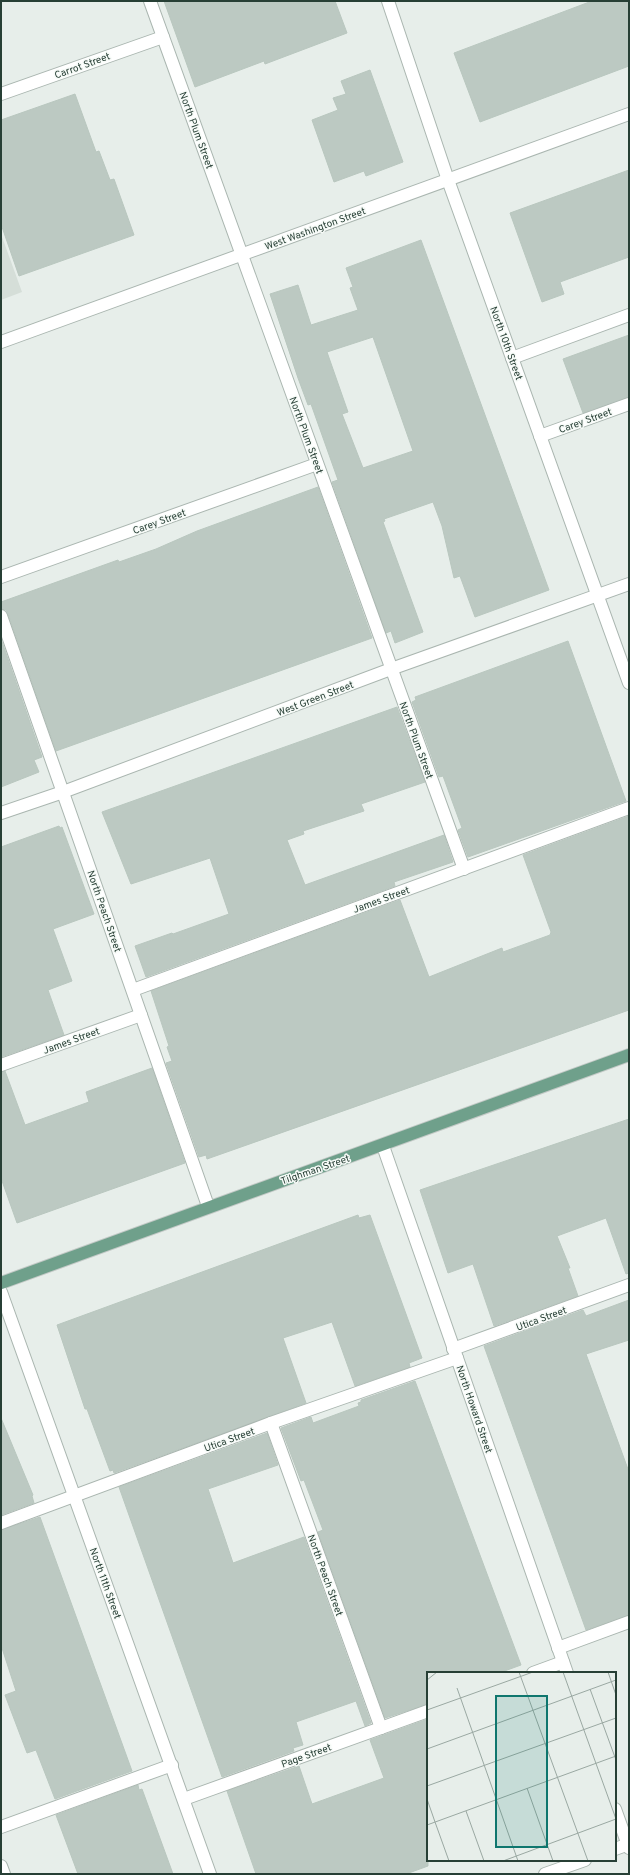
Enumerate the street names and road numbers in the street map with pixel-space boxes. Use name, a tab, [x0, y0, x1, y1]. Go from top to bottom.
street label: Carrot Street	[53, 50, 112, 83]
street label: North Plum Street	[176, 90, 216, 171]
street label: West Washington Street	[263, 205, 368, 254]
street label: North 10th Street	[486, 305, 525, 382]
street label: North Plum Street	[286, 395, 326, 476]
street label: Carey Street	[557, 406, 614, 437]
street label: Carey Street	[131, 507, 188, 538]
street label: West Green Street	[275, 679, 356, 720]
street label: North Plum Street	[396, 700, 436, 781]
street label: North Peach Street	[83, 869, 124, 954]
street label: James Street	[351, 884, 412, 917]
street label: James Street	[41, 1025, 102, 1058]
street label: Tilghman Street	[279, 1153, 352, 1188]
street label: Utica Street	[514, 1304, 569, 1335]
street label: North Howard Street	[452, 1364, 495, 1455]
street label: Utica Street	[202, 1425, 257, 1456]
street label: North Peach Street	[304, 1533, 345, 1618]
street label: North 11th Street	[86, 1546, 124, 1621]
street label: Page Street	[280, 1741, 334, 1771]

